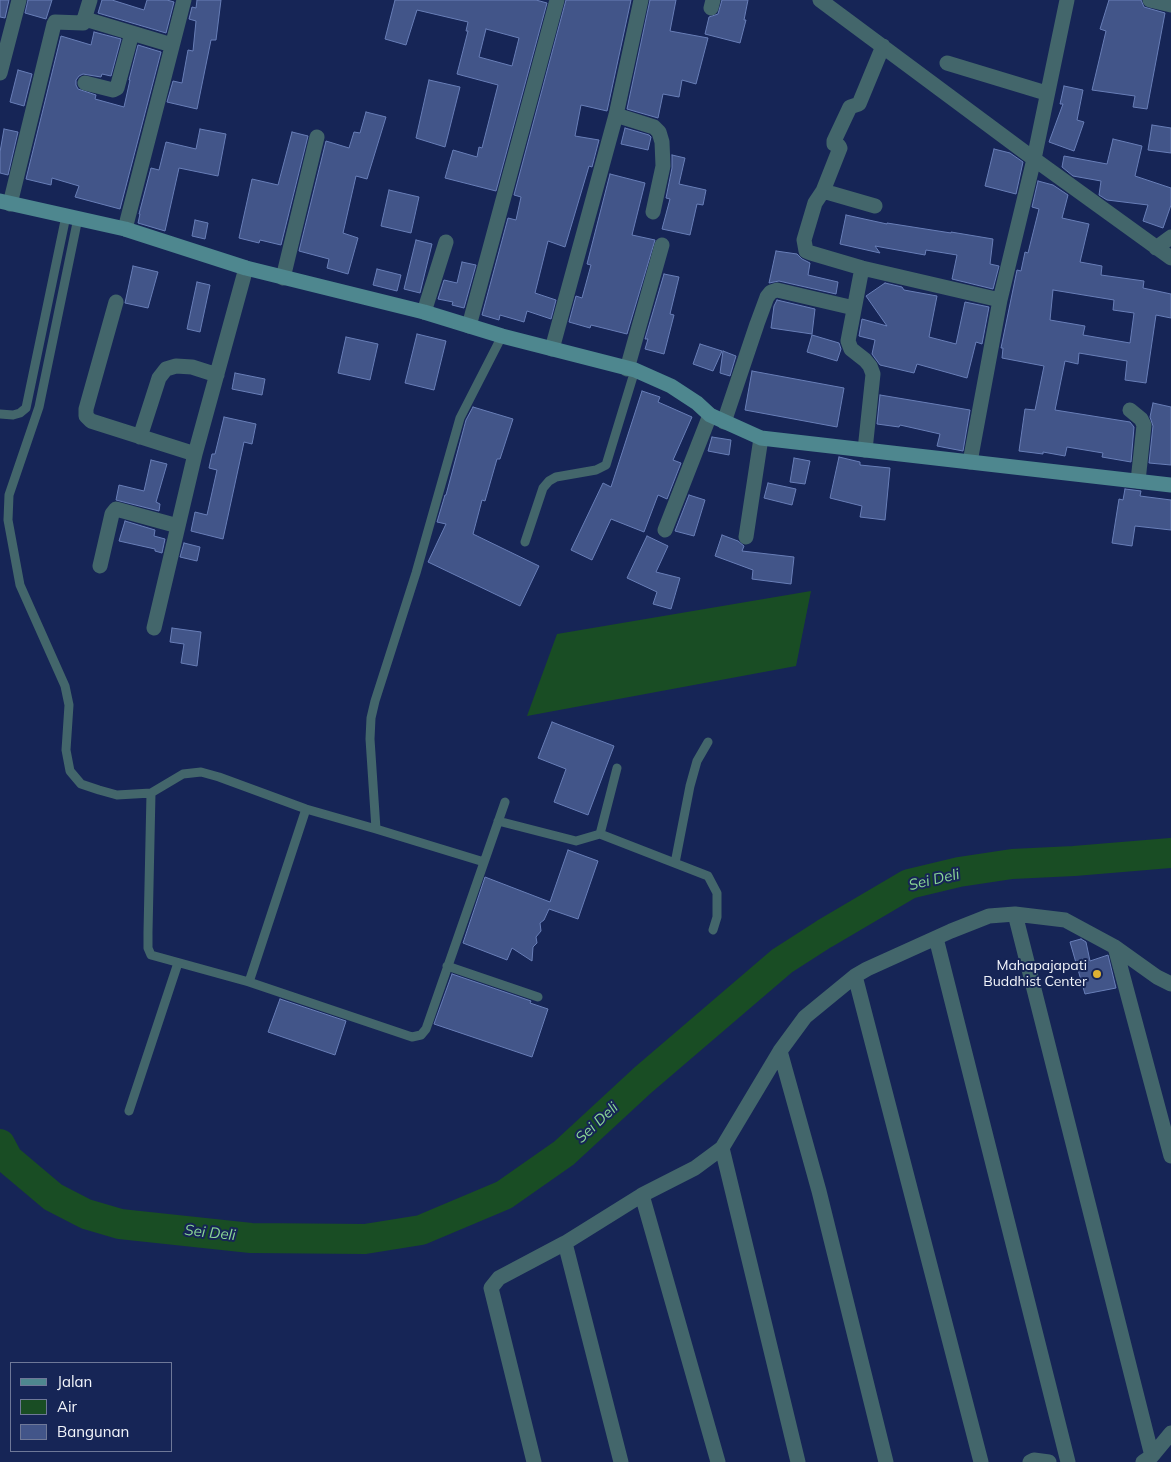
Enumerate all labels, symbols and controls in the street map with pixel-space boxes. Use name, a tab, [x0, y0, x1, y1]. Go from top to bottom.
water label: Sei Deli	[907, 865, 961, 895]
place label: Mahapajapati Buddhist Center	[983, 958, 1087, 990]
marker: Mahapajapati Buddhist Center	[1091, 968, 1103, 980]
water label: Sei Deli	[572, 1099, 622, 1147]
water label: Sei Deli	[183, 1221, 237, 1245]
legend	[10, 1362, 172, 1452]
text: Jalan	[57, 1372, 92, 1391]
text: Air	[57, 1397, 77, 1416]
text: Bangunan	[57, 1422, 129, 1441]

